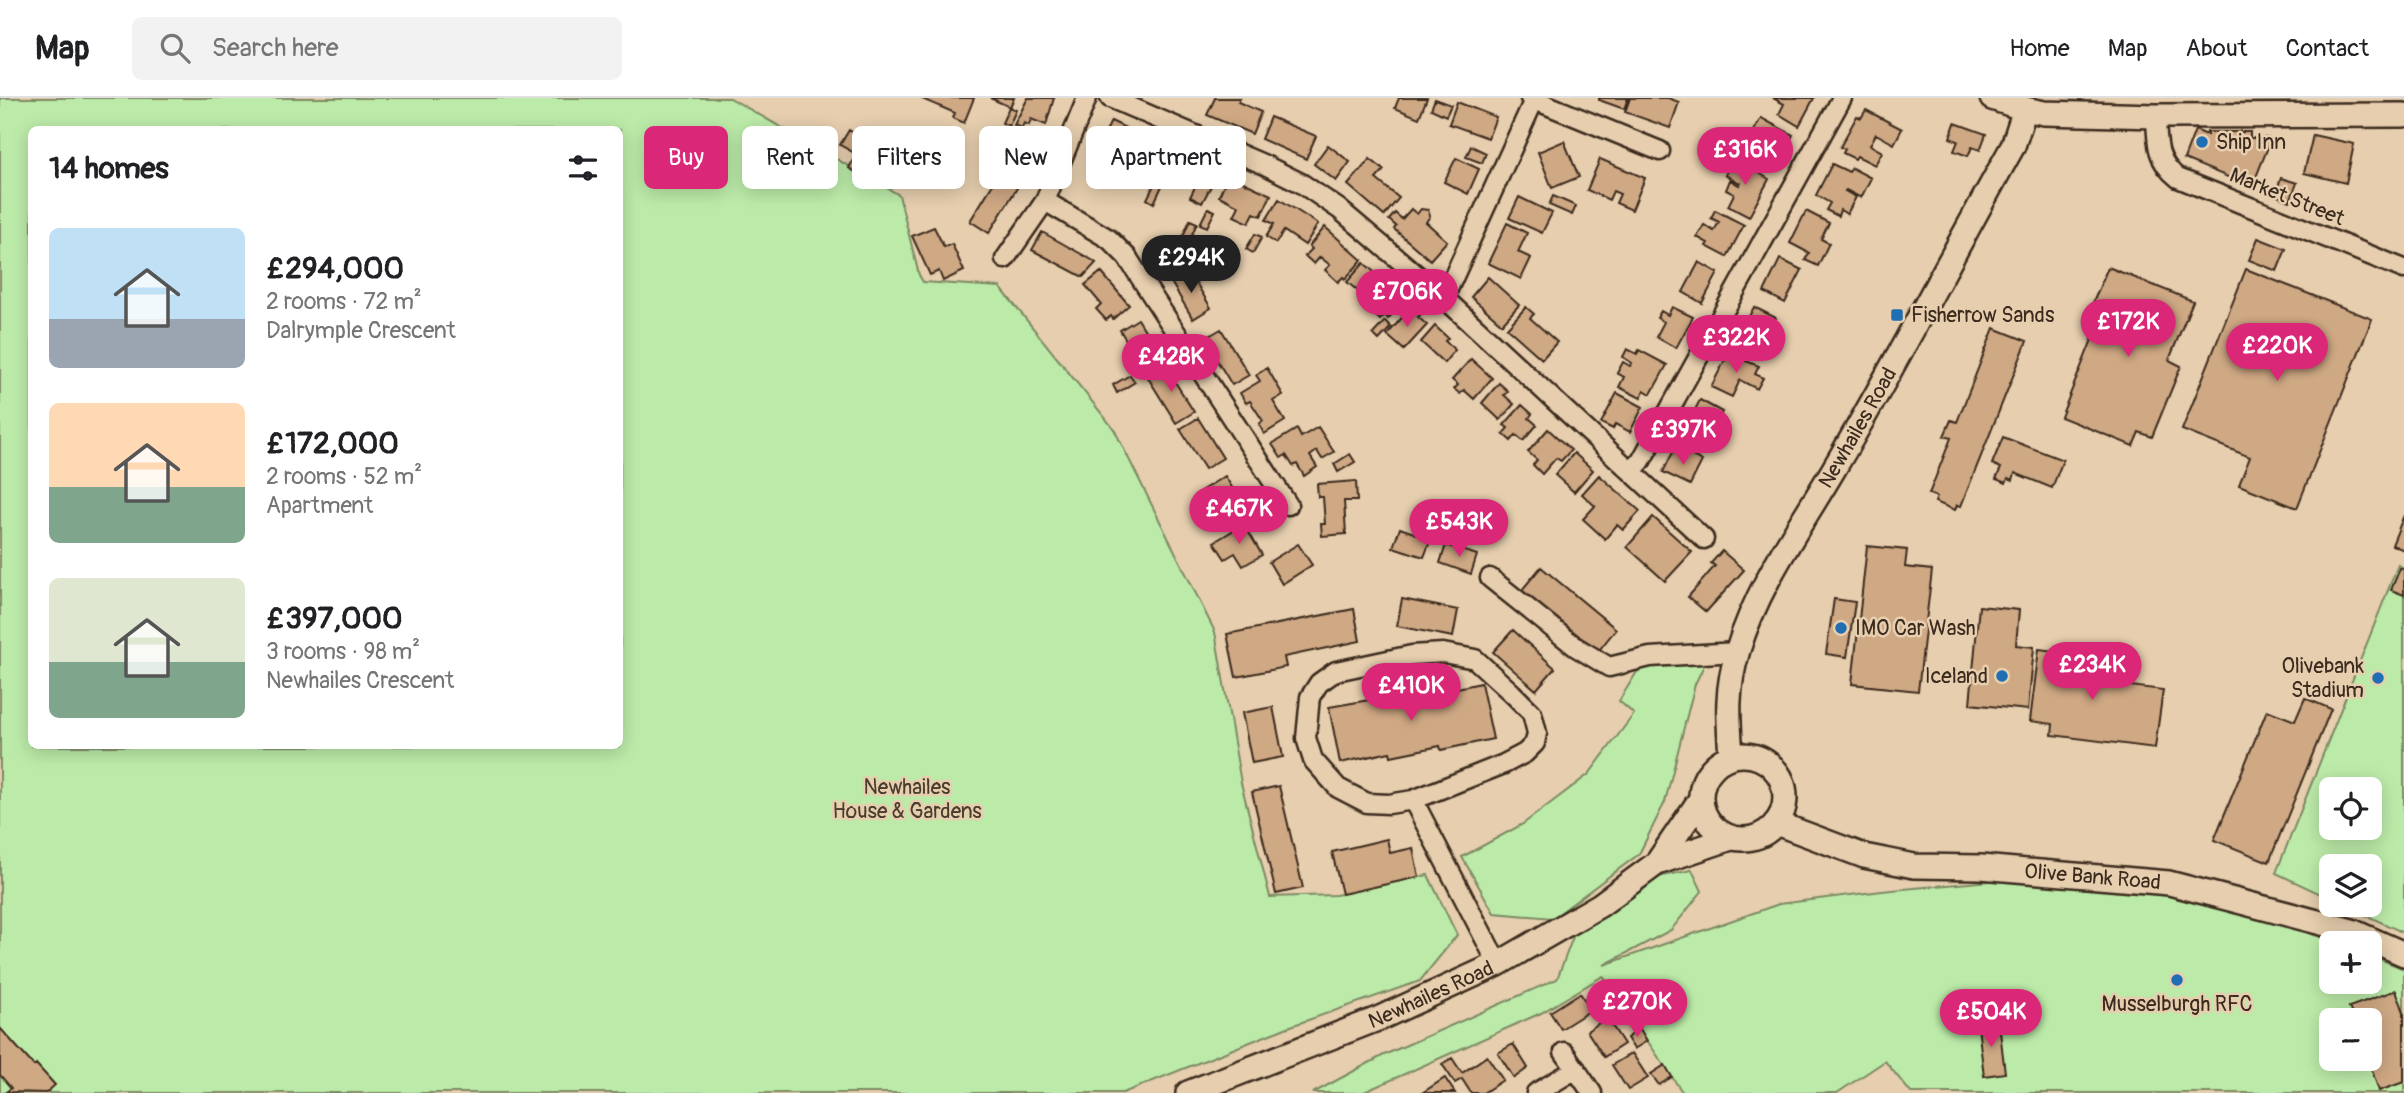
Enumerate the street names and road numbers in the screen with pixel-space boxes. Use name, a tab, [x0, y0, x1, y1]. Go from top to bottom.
street label: Market Street	[2226, 162, 2349, 232]
street label: Newhailes Road	[1812, 362, 1903, 493]
street label: Olive Bank Road	[2023, 857, 2162, 896]
street label: Newhailes Road	[1364, 954, 1498, 1035]

